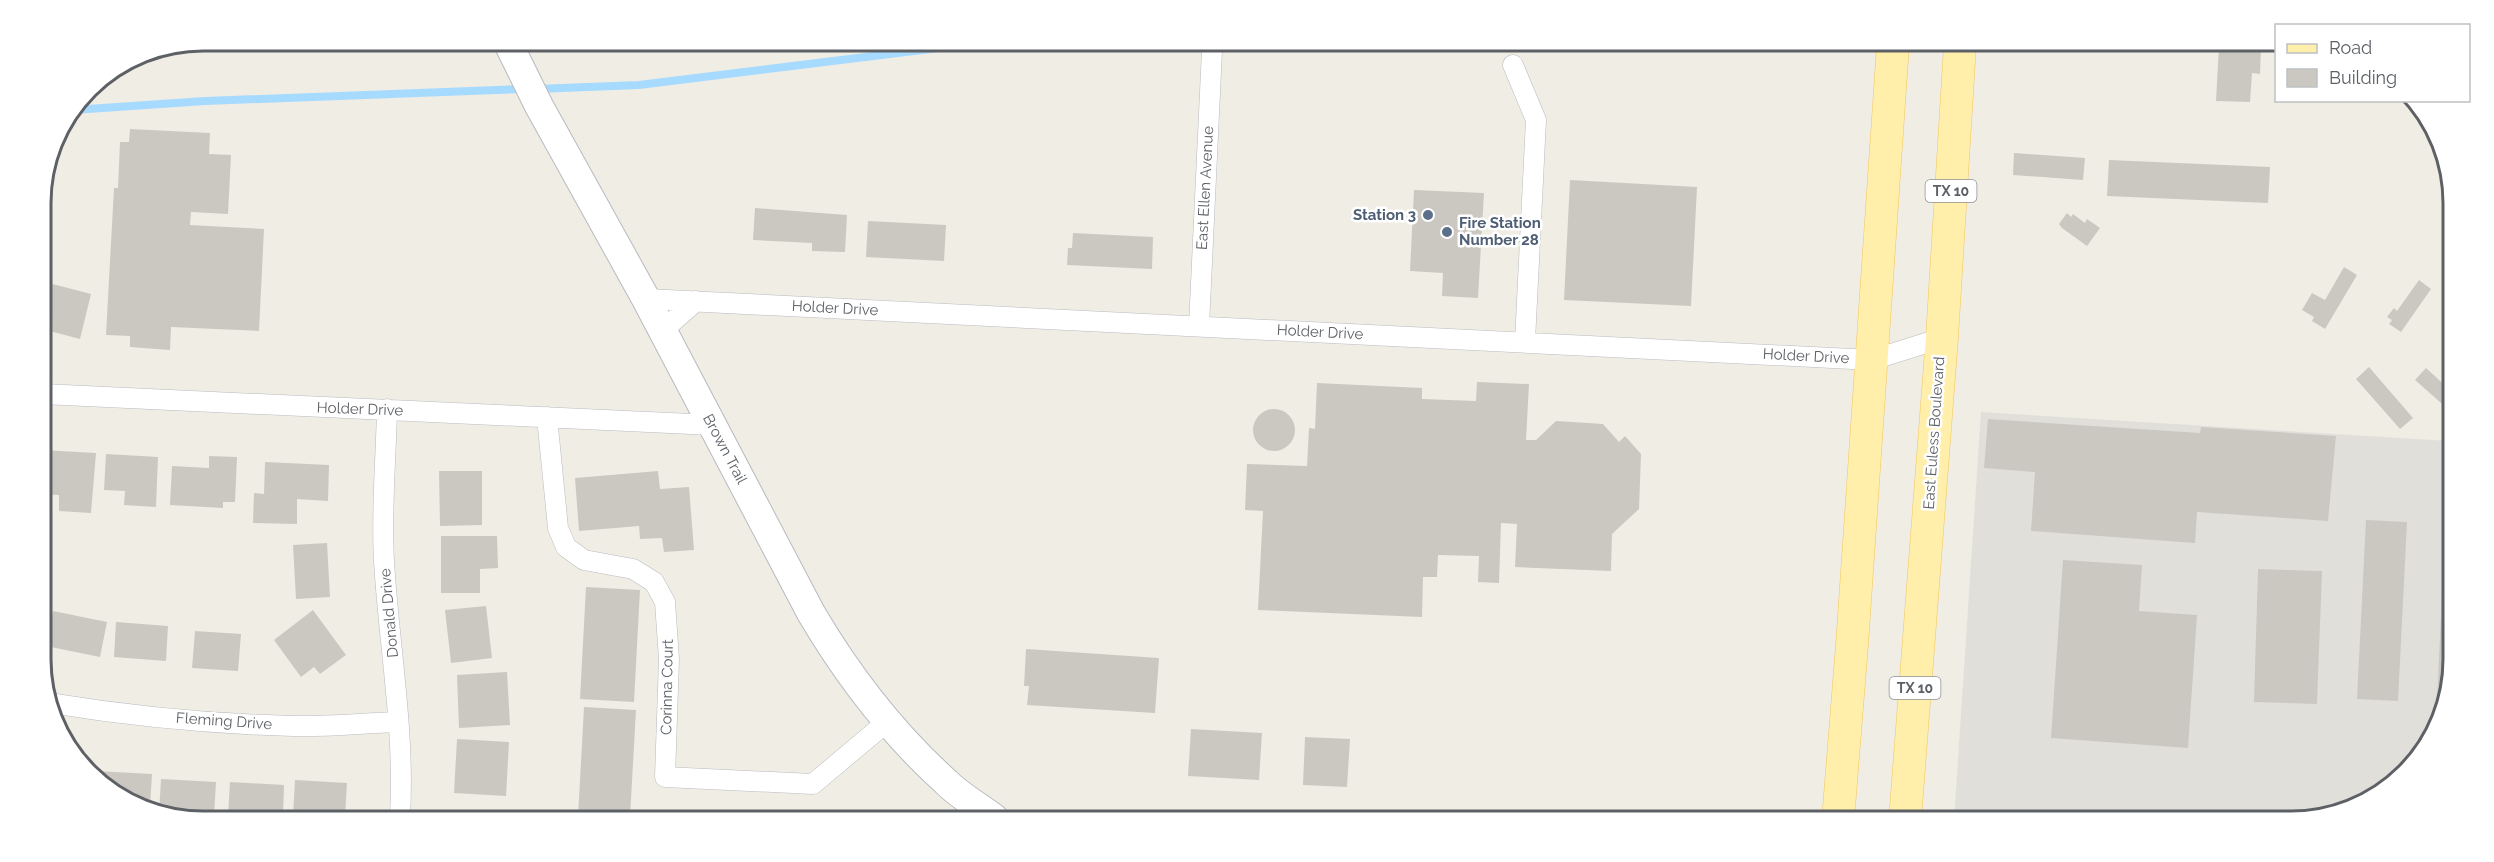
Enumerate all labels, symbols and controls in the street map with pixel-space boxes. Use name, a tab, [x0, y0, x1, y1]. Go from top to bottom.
legend	[2275, 24, 2470, 102]
text: Road	[2329, 37, 2372, 58]
text: Building	[2329, 67, 2397, 88]
street label: East Ellen Avenue	[1193, 125, 1217, 250]
road number: TX 10	[1926, 180, 1976, 202]
place label: Station 3	[1353, 206, 1416, 224]
marker: Station 3	[1421, 208, 1435, 222]
place label: Fire Station Number 28	[1459, 214, 1541, 249]
marker: Fire Station Number 28	[1440, 225, 1454, 239]
street label: Holder Drive	[791, 297, 879, 319]
street label: Holder Drive	[1276, 321, 1364, 343]
street label: Holder Drive	[1762, 345, 1850, 367]
street label: East Euless Boulevard	[1920, 356, 1948, 510]
street label: Holder Drive	[316, 398, 404, 420]
street label: Brown Trail	[699, 411, 751, 488]
street label: Donald Drive	[376, 567, 402, 658]
street label: Corinna Court	[657, 639, 677, 735]
road number: TX 10	[1890, 677, 1940, 699]
street label: Fleming Drive	[175, 709, 273, 733]

